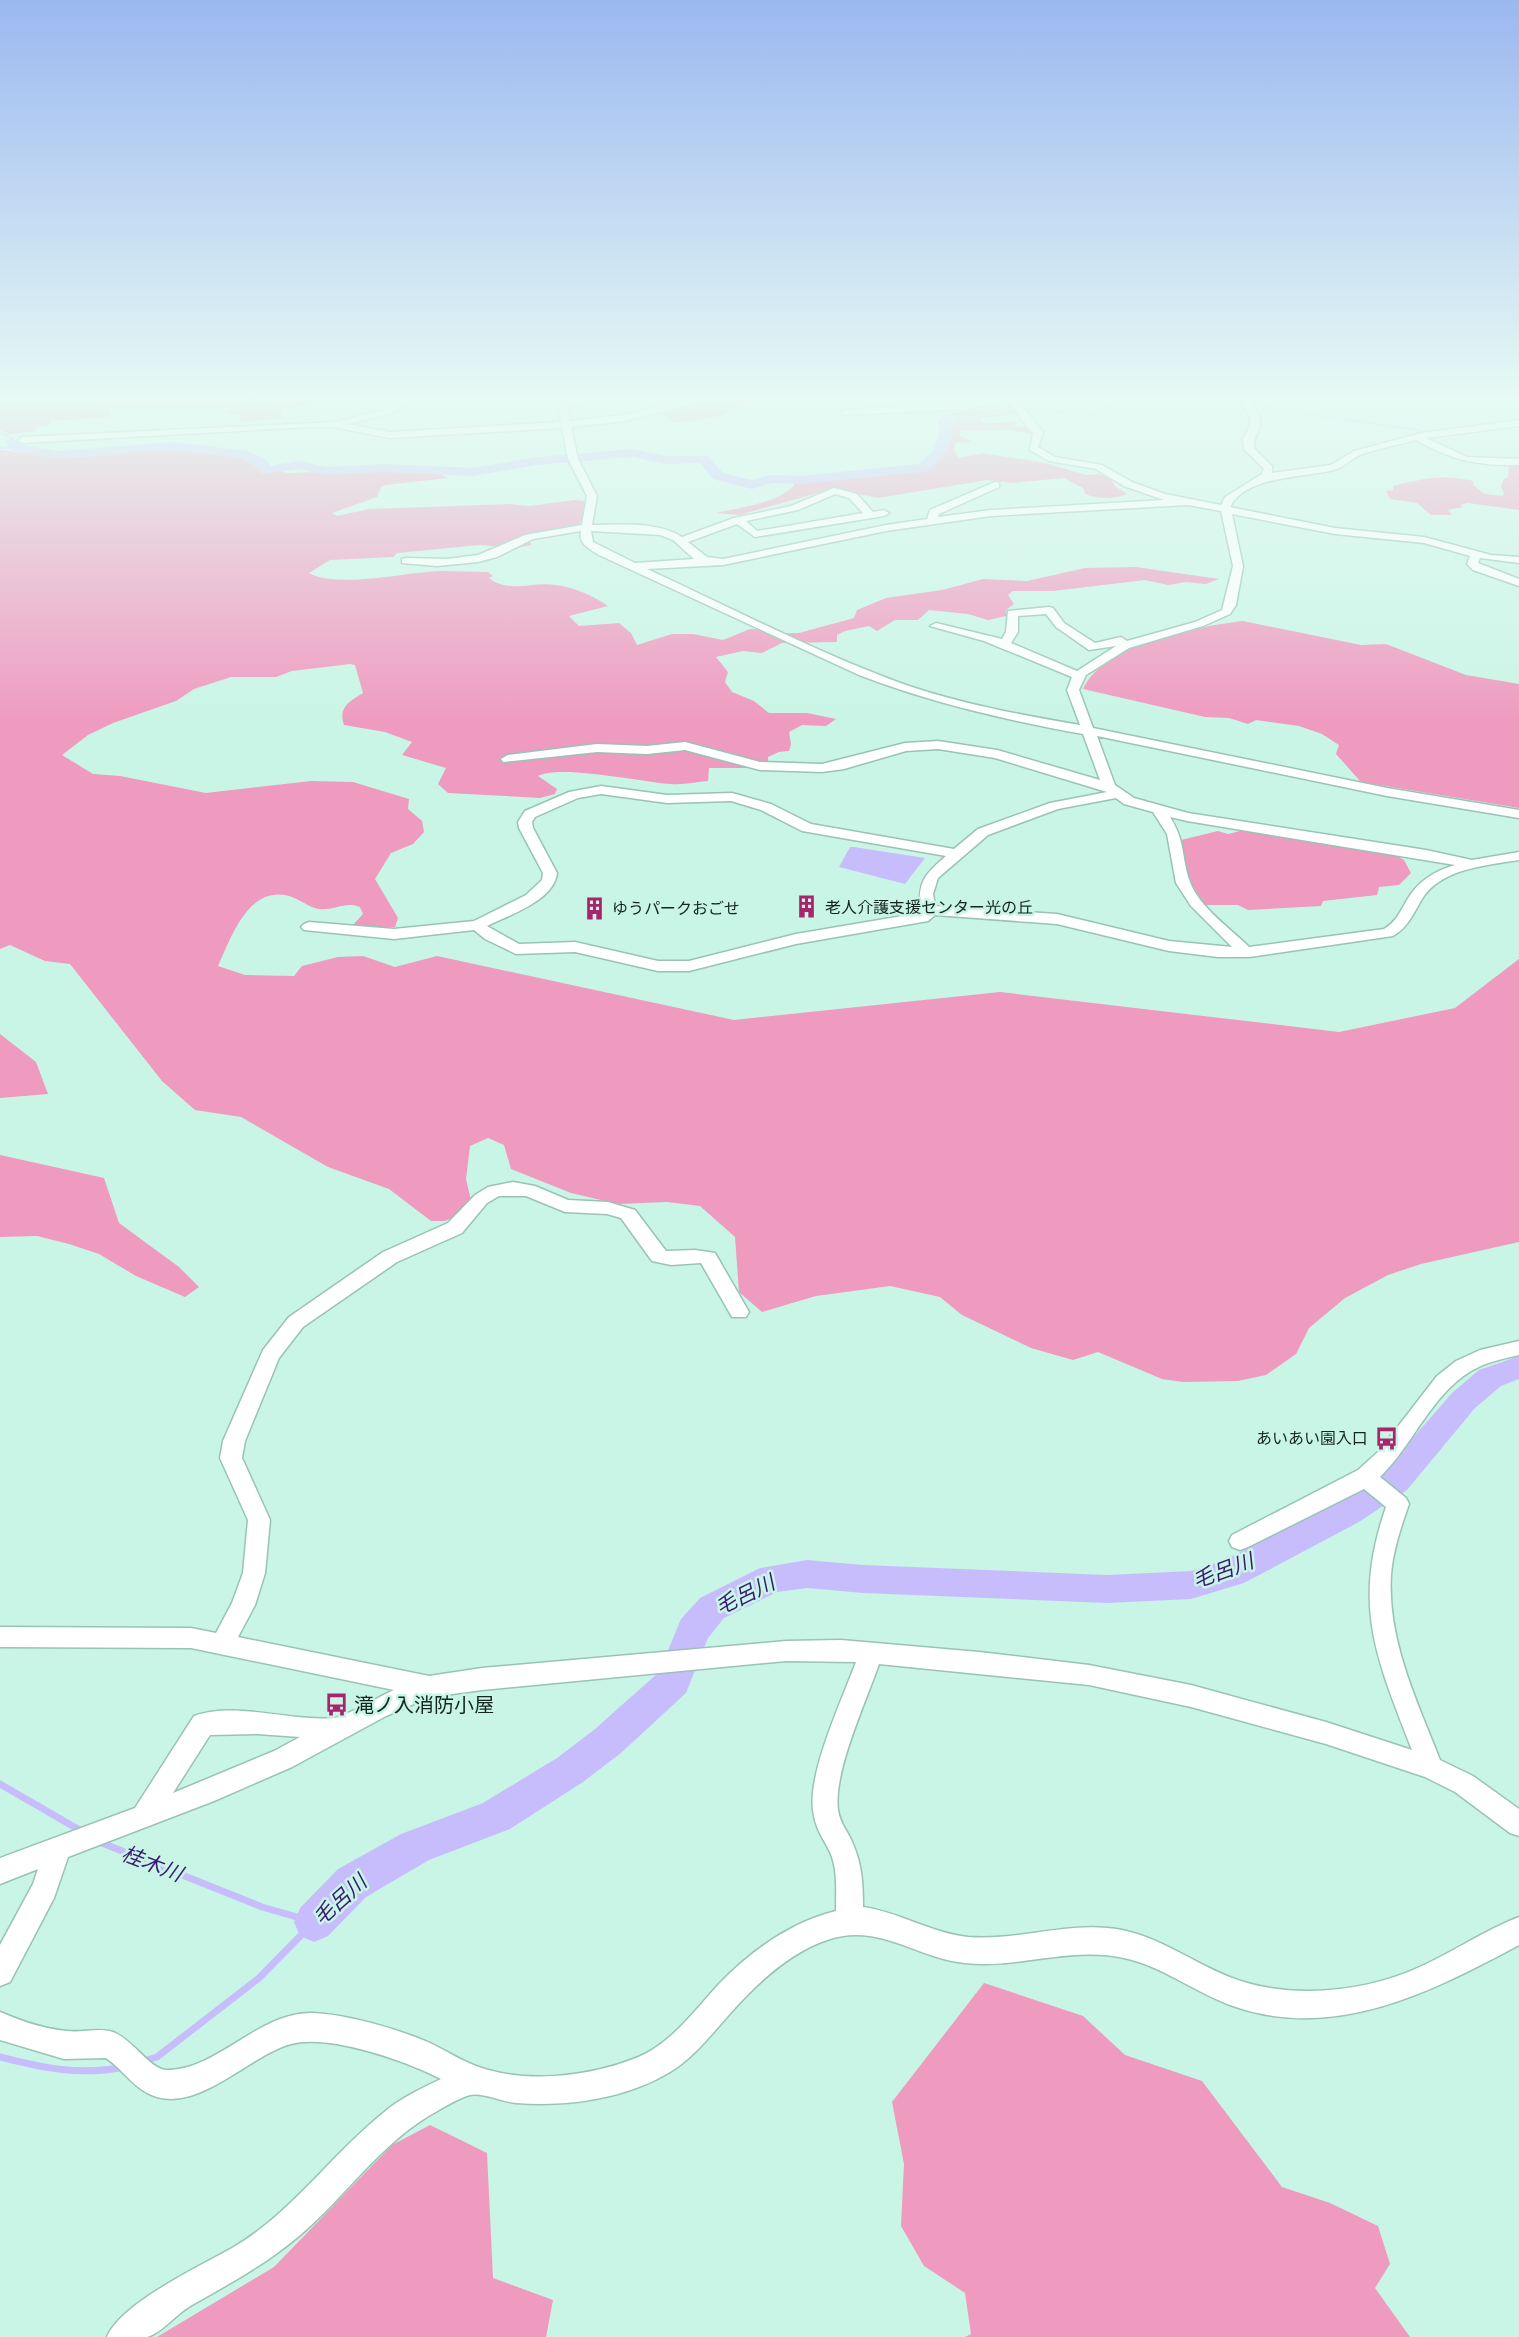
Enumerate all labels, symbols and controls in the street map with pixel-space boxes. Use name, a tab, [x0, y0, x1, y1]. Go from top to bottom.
building icon: 老人介護支援センター光の丘	[794, 894, 820, 920]
building icon: ゆうパークおごせ	[581, 895, 607, 921]
place label: 老人介護支援センター光の丘	[825, 897, 1033, 918]
place label: ゆうパークおごせ	[612, 898, 740, 919]
bus stop icon: あいあい園入口	[1373, 1425, 1399, 1451]
place label: あいあい園入口	[1256, 1428, 1368, 1449]
water label: 毛呂川	[1189, 1546, 1259, 1595]
water label: 毛呂川	[711, 1568, 781, 1621]
bus stop icon: 滝ノ入消防小屋	[323, 1692, 349, 1718]
place label: 滝ノ入消防小屋	[354, 1692, 494, 1718]
water label: 桂木川	[118, 1840, 188, 1889]
water label: 毛呂川	[307, 1867, 374, 1931]

